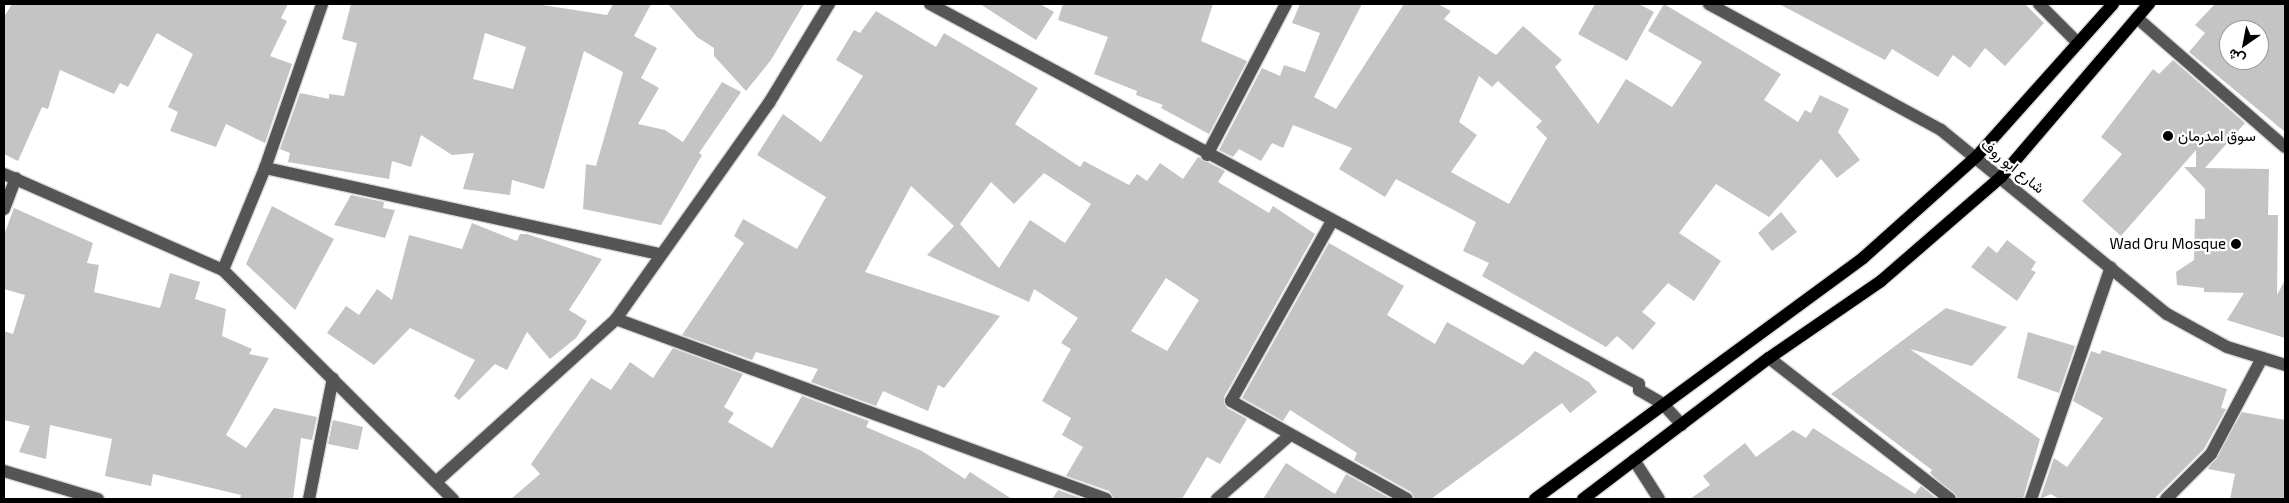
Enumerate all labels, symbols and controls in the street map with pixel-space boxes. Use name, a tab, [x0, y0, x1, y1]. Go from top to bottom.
north arrow	[2219, 20, 2269, 70]
text: ش	[2224, 45, 2248, 69]
place label: سوق امدرمان	[2178, 127, 2256, 145]
marker: سوق امدرمان	[2162, 130, 2174, 142]
street label: شارع ابو روف	[1978, 135, 2048, 197]
place label: Wad Oru Mosque	[2109, 235, 2226, 253]
marker: Wad Oru Mosque	[2230, 238, 2242, 250]

